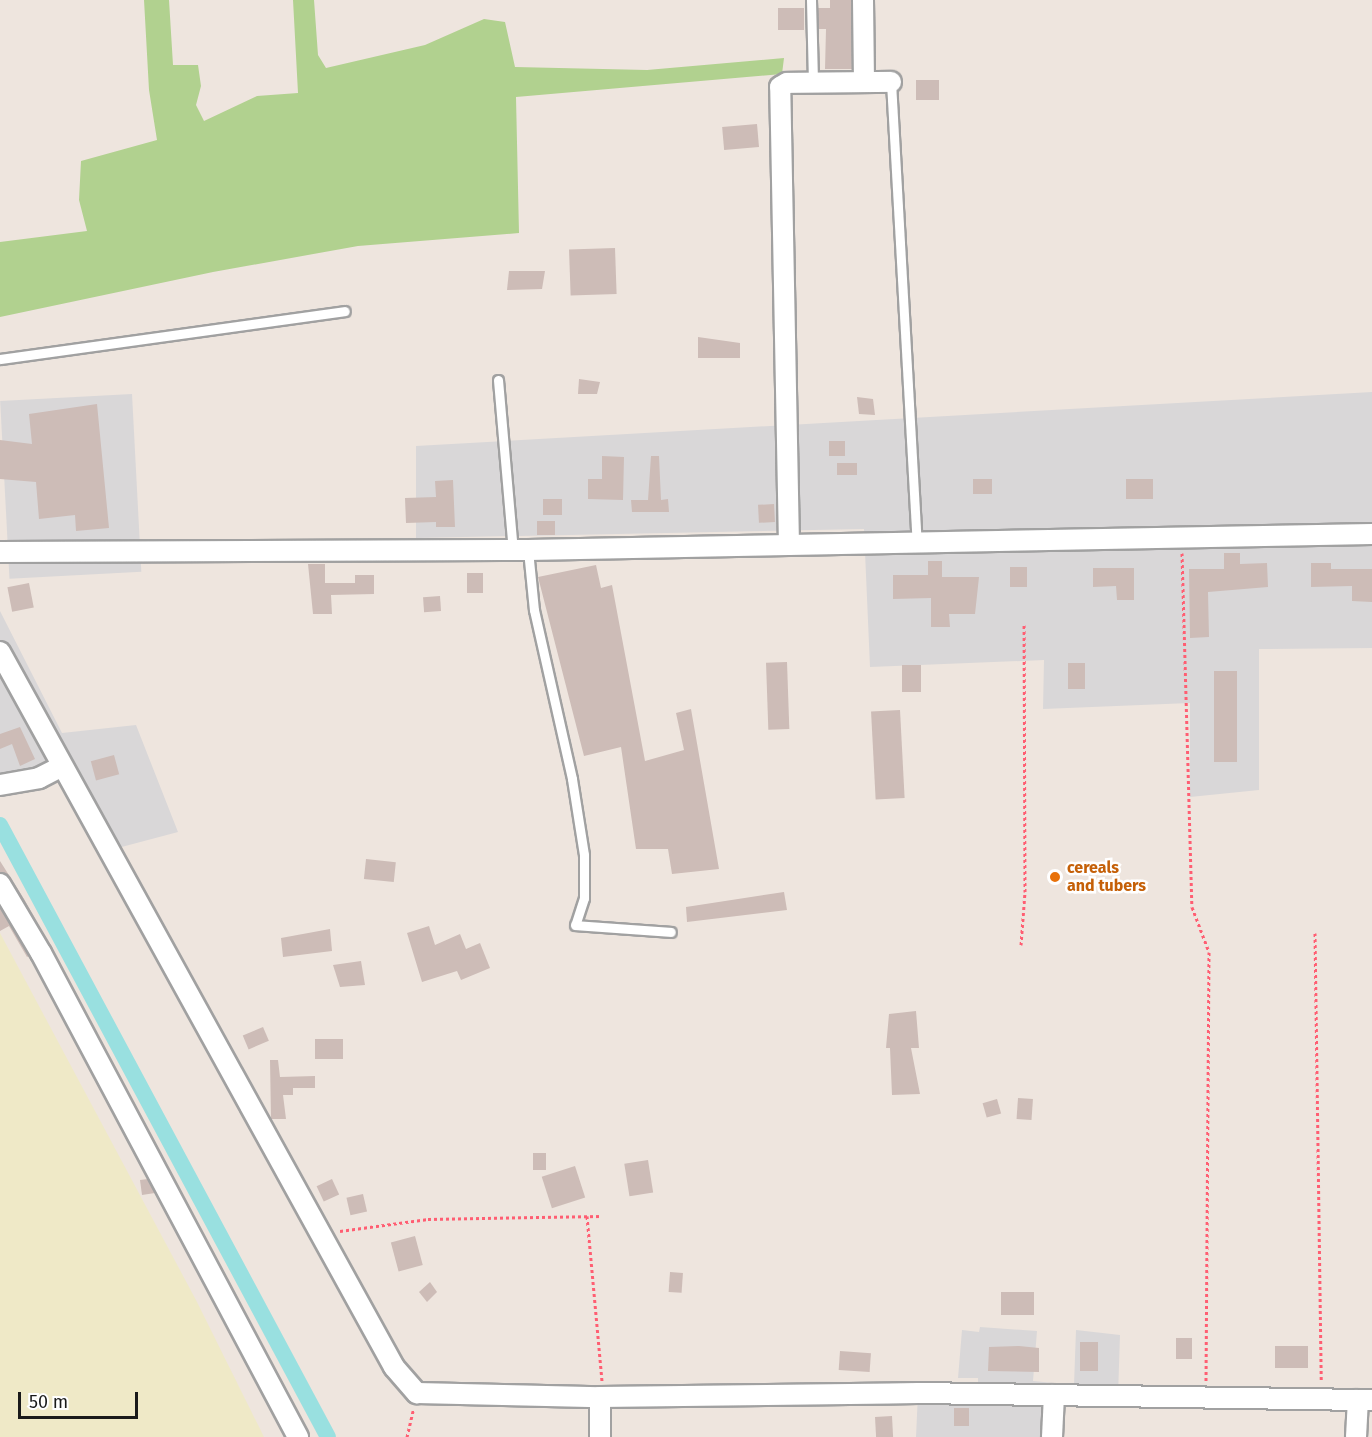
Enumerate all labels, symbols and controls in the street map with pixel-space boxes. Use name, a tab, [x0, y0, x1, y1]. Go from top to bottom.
place label: cereals and tubers	[1067, 858, 1146, 896]
marker: cereals and tubers	[1048, 870, 1062, 884]
scale bar	[21, 1380, 141, 1418]
text: 50 m	[29, 1391, 68, 1413]

